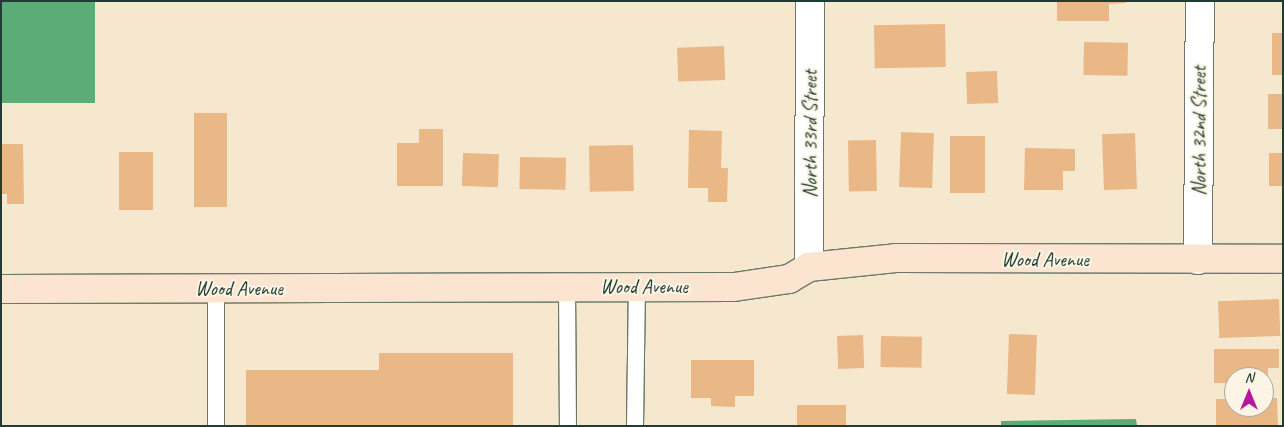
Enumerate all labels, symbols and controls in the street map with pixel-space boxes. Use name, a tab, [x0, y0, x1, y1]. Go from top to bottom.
street label: North 32nd Street	[1187, 66, 1211, 196]
street label: North 33rd Street	[798, 70, 822, 198]
street label: Wood Avenue	[1001, 247, 1089, 271]
street label: Wood Avenue	[600, 274, 688, 298]
street label: Wood Avenue	[195, 276, 283, 300]
north arrow	[1224, 367, 1274, 417]
text: N	[1245, 369, 1253, 386]

